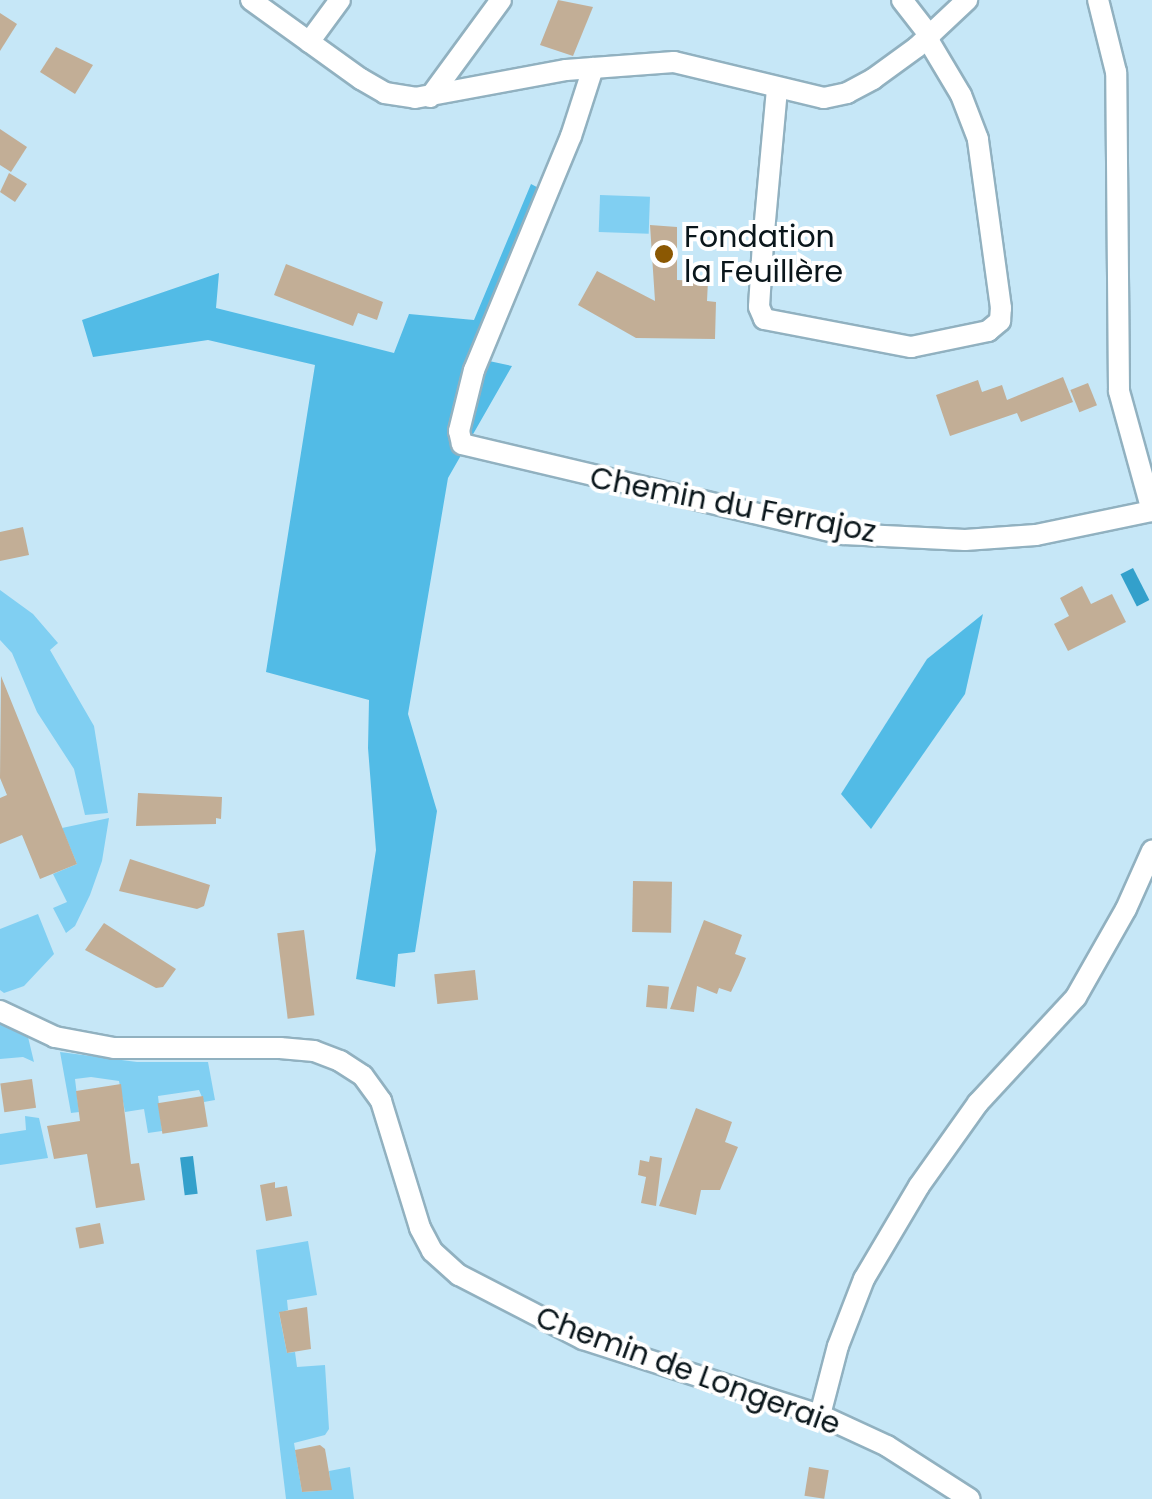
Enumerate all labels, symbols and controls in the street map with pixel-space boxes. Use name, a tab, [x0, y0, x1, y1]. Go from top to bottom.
place label: Fondation la Feuillère	[684, 219, 843, 290]
marker: Fondation la Feuillère	[653, 243, 675, 265]
street label: Chemin du Ferrajoz	[587, 460, 879, 550]
street label: Chemin de Longeraie	[531, 1299, 845, 1443]

